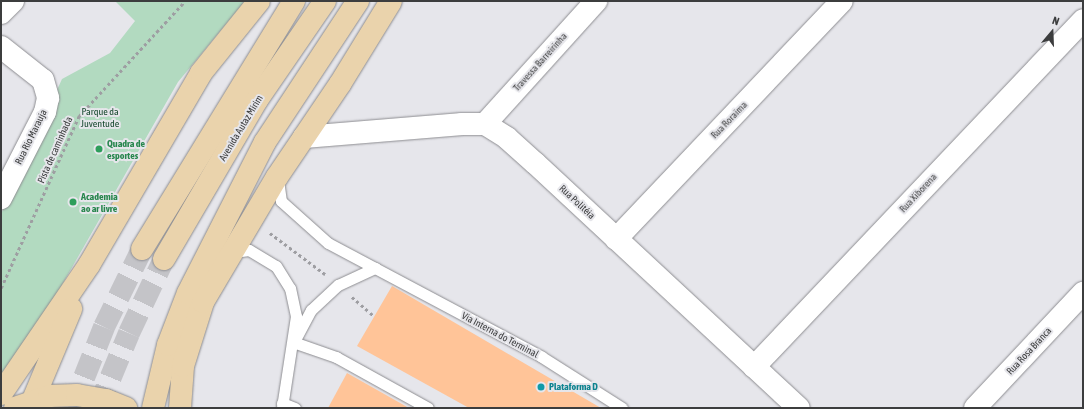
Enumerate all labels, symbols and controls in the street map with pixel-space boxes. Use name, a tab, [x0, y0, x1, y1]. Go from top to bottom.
north arrow	[1032, 12, 1072, 52]
text: N	[1051, 14, 1061, 27]
street label: Travessa Barreirinha	[511, 30, 569, 94]
street label: Avenida Autaz Mirim	[217, 93, 265, 163]
street label: Rua Roraima	[708, 99, 750, 141]
park label: Parque da Juventude	[81, 105, 119, 128]
street label: Rua Rio Marauja	[13, 108, 49, 166]
street label: Pista de caminhada	[35, 115, 75, 185]
place label: Quadra de esportes	[107, 137, 145, 160]
marker: Quadra de esportes	[94, 144, 104, 154]
street label: Rua Xiborena	[897, 171, 939, 215]
street label: Rua Politéia	[557, 182, 597, 222]
place label: Academia ao ar livre	[81, 190, 118, 214]
marker: Academia ao ar livre	[68, 197, 78, 207]
street label: Via Interna do Terminal	[459, 310, 541, 360]
street label: Rua Rosa Branca	[1004, 325, 1054, 377]
place label: Plataforma D	[549, 381, 598, 393]
marker: Plataforma D	[536, 382, 546, 392]

